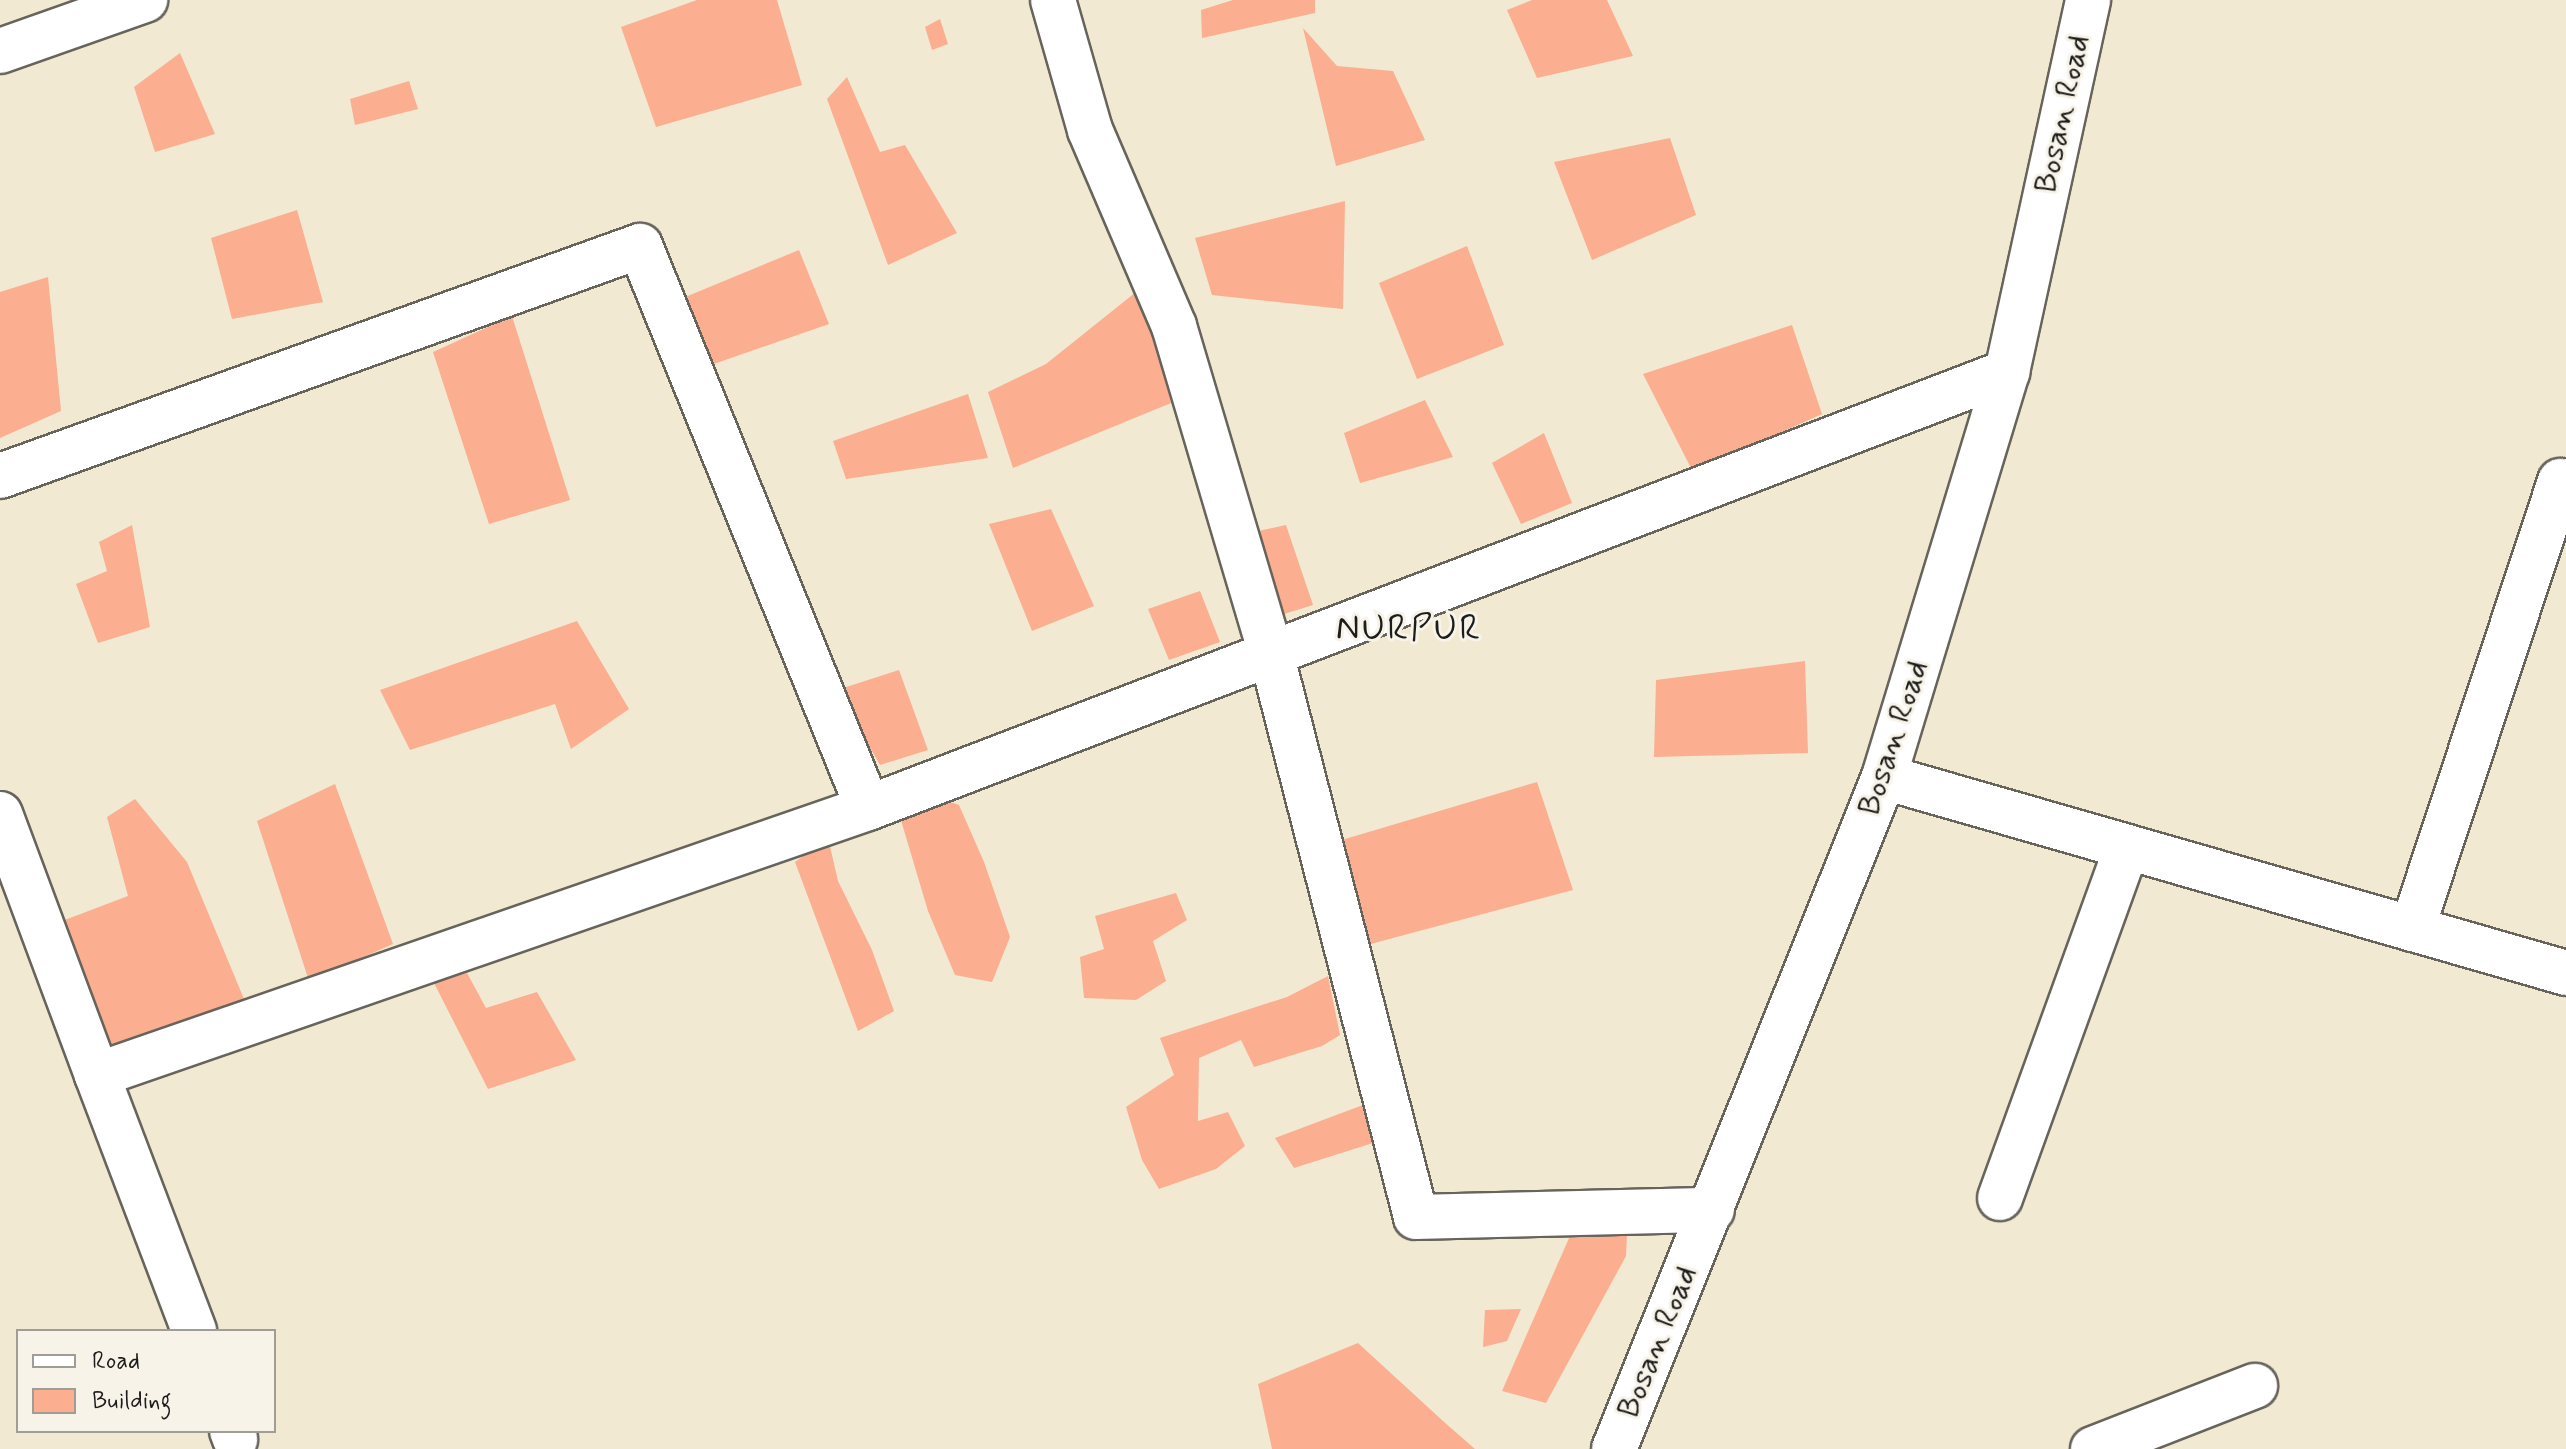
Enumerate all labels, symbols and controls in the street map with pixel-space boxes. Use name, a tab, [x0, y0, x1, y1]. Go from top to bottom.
street label: Bosan Road	[2027, 31, 2099, 197]
district label: NURPUR	[1335, 608, 1483, 652]
street label: Bosan Road	[1851, 655, 1937, 821]
street label: Bosan Road	[1610, 1260, 1706, 1424]
legend	[16, 1329, 276, 1433]
text: Road	[92, 1346, 140, 1377]
text: Building	[92, 1386, 172, 1417]

